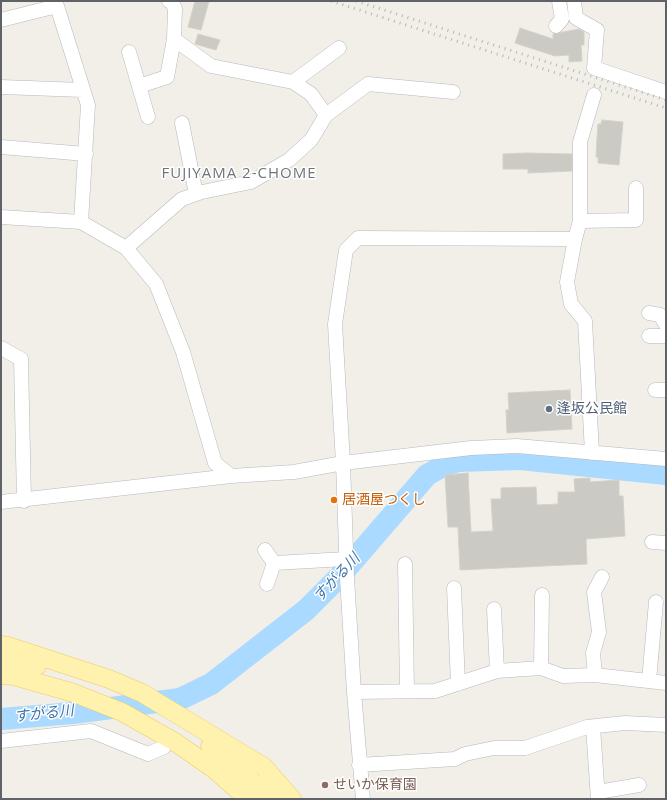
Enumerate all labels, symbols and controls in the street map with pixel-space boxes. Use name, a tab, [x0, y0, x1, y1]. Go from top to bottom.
district label: FUJIYAMA 2-CHOME	[161, 165, 317, 183]
place label: 逢坂公民館	[557, 401, 627, 417]
marker: 逢坂公民館	[544, 404, 554, 414]
place label: 居酒屋つくし	[342, 492, 426, 508]
marker: 居酒屋つくし	[329, 495, 339, 505]
water label: すがる川	[310, 550, 364, 606]
water label: すがる川	[13, 702, 75, 726]
place label: せいか保育園	[333, 777, 417, 793]
marker: せいか保育園	[320, 780, 330, 790]

